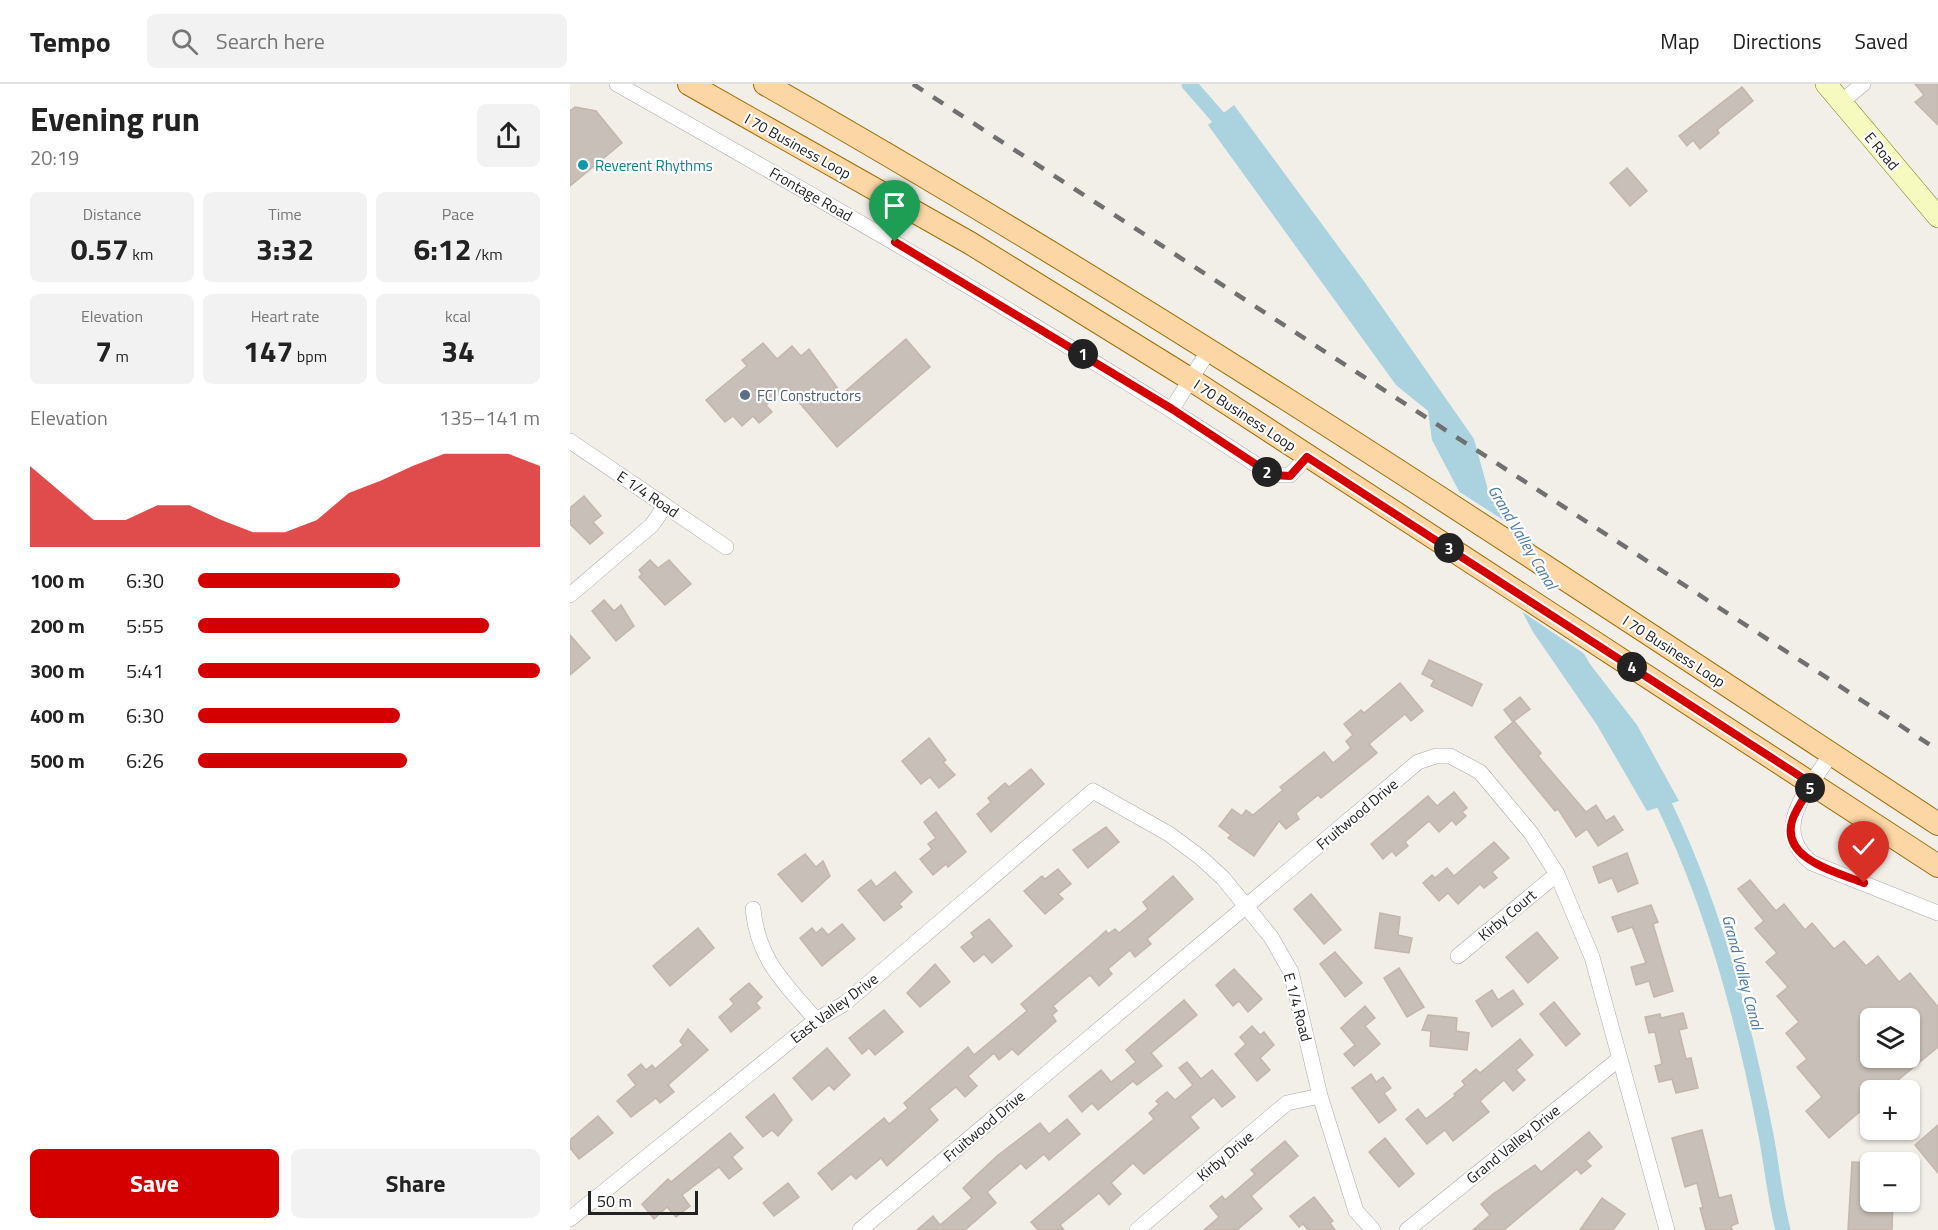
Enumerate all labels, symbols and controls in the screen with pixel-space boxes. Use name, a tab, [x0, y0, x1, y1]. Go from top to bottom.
search box	[147, 14, 567, 68]
text: Tempo	[30, 20, 111, 63]
text: Search here	[216, 24, 325, 58]
icon: search	[168, 25, 201, 58]
text: Map	[1660, 25, 1700, 57]
text: Directions	[1733, 25, 1822, 57]
text: Saved	[1855, 25, 1908, 57]
text: Evening run	[30, 94, 200, 144]
button: share	[477, 104, 540, 167]
street label: I 70 Business Loop	[741, 107, 855, 185]
street label: E Road	[1859, 127, 1905, 175]
text: 20:19	[30, 142, 79, 173]
place label: Reverent Rhythms	[595, 154, 713, 177]
marker: Reverent Rhythms	[576, 158, 590, 172]
street label: Frontage Road	[765, 161, 857, 227]
pin	[869, 180, 920, 242]
icon: arrive	[878, 189, 911, 222]
text: Distance	[83, 202, 141, 226]
text: Time	[268, 202, 302, 226]
text: Pace	[442, 202, 474, 226]
text: 0.57	[71, 226, 129, 272]
text: 3:32	[256, 226, 314, 272]
text: 6:12	[413, 226, 471, 272]
text: km	[129, 242, 153, 266]
text: /km	[471, 242, 503, 266]
text: Elevation	[81, 304, 143, 328]
text: Heart rate	[251, 304, 319, 328]
text: kcal	[445, 304, 471, 328]
text: 7	[95, 328, 112, 374]
text: 147	[243, 328, 293, 374]
text: 34	[441, 328, 475, 374]
pin: 1	[1068, 339, 1098, 369]
text: 1	[1079, 342, 1087, 366]
text: m	[112, 344, 129, 368]
text: bpm	[293, 344, 327, 368]
street label: I 70 Business Loop	[1189, 373, 1301, 457]
place label: FCI Constructors	[757, 384, 861, 407]
marker: FCI Constructors	[738, 388, 752, 402]
text: Elevation	[30, 402, 108, 433]
text: 135–141 m	[439, 402, 540, 433]
pin: 2	[1252, 457, 1282, 487]
text: 2	[1263, 460, 1271, 484]
street label: E 1/4 Road	[612, 465, 684, 523]
water label: Grand Valley Canal	[1482, 480, 1564, 595]
pin: 3	[1434, 533, 1464, 563]
text: 3	[1445, 536, 1453, 560]
text: 100 m	[30, 565, 85, 596]
text: 6:30	[126, 565, 164, 596]
street label: I 70 Business Loop	[1618, 609, 1730, 693]
text: 200 m	[30, 610, 85, 641]
text: 5:55	[126, 610, 164, 641]
pin: 4	[1617, 652, 1647, 682]
text: 300 m	[30, 655, 85, 686]
text: 5:41	[126, 655, 164, 686]
text: 4	[1628, 655, 1636, 679]
text: 400 m	[30, 700, 85, 731]
text: 6:30	[126, 700, 164, 731]
text: 500 m	[30, 745, 85, 776]
text: 6:26	[126, 745, 164, 776]
street label: Fruitwood Drive	[1311, 773, 1403, 855]
pin: 5	[1795, 773, 1825, 803]
text: 5	[1806, 776, 1814, 800]
pin	[1838, 821, 1889, 883]
icon: check	[1847, 830, 1880, 863]
street label: Kirby Court	[1473, 883, 1542, 946]
water label: Grand Valley Canal	[1716, 912, 1770, 1034]
street label: East Valley Drive	[785, 967, 883, 1049]
street label: E 1/4 Road	[1278, 970, 1318, 1044]
map controls	[1860, 1008, 1920, 1212]
button: layers	[1860, 1008, 1920, 1068]
button: +	[1860, 1080, 1920, 1140]
street label: Fruitwood Drive	[938, 1085, 1030, 1167]
street label: Grand Valley Drive	[1461, 1099, 1565, 1189]
street label: Kirby Drive	[1192, 1125, 1258, 1187]
button: Save	[30, 1149, 279, 1218]
button: Share	[291, 1149, 540, 1218]
button: −	[1860, 1152, 1920, 1212]
scale bar	[588, 1188, 698, 1216]
text: 50 m	[597, 1189, 632, 1213]

